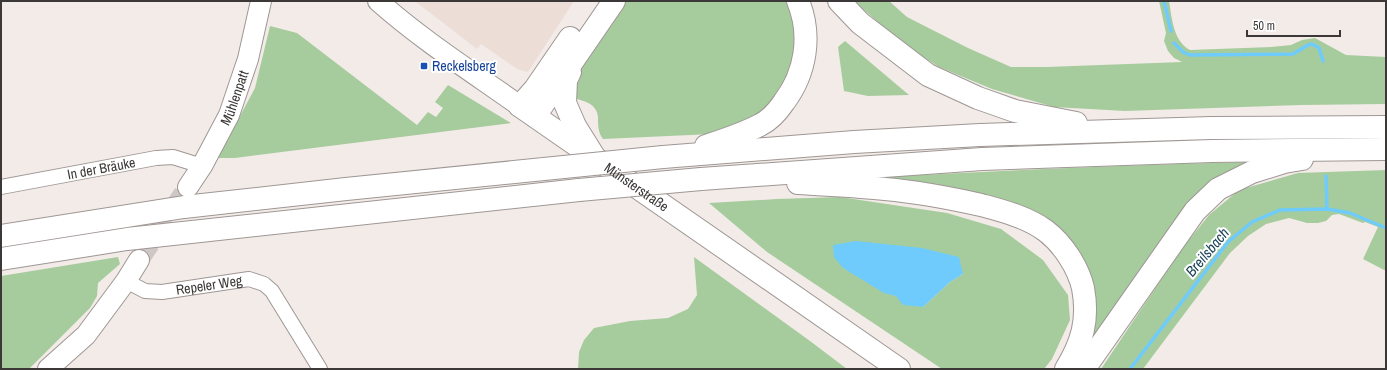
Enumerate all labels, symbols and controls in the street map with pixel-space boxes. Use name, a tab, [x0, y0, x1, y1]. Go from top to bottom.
scale bar	[1247, 12, 1340, 38]
text: 50 m	[1253, 18, 1275, 34]
place label: Reckelsberg	[432, 57, 496, 75]
marker: Reckelsberg	[419, 61, 429, 71]
street label: Mühlenpatt	[216, 68, 252, 128]
street label: In der Bräuke	[66, 153, 137, 183]
street label: Münsterstraße	[601, 158, 672, 215]
water label: Breilsbach	[1180, 223, 1234, 281]
street label: Repeler Weg	[175, 271, 244, 299]

